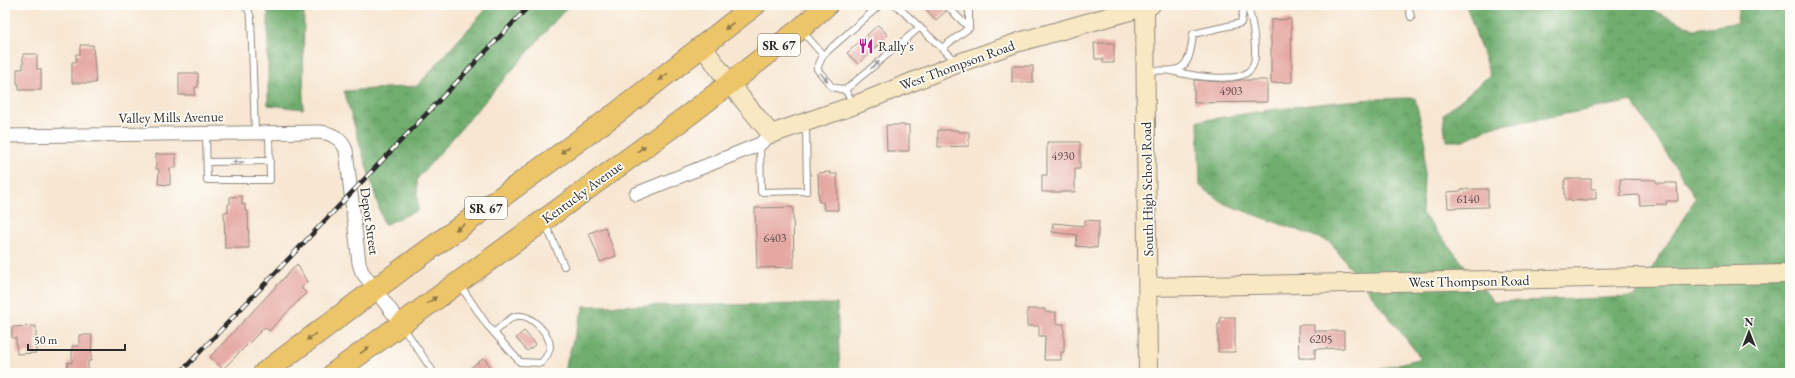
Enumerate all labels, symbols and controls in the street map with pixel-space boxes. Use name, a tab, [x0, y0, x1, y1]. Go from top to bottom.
one-way arrow	[724, 22, 735, 31]
road number: SR 67	[758, 34, 800, 56]
street label: West Thompson Road	[897, 36, 1018, 94]
restaurant icon: Rally's	[857, 37, 875, 55]
place label: Rally's	[878, 37, 914, 55]
one-way arrow	[870, 60, 880, 69]
one-way arrow	[819, 72, 829, 82]
one-way arrow	[658, 73, 669, 82]
house number: 4903	[1219, 83, 1243, 99]
street label: Valley Mills Avenue	[118, 107, 224, 127]
street label: South High School Road	[1137, 121, 1157, 256]
one-way arrow	[635, 145, 646, 153]
one-way arrow	[560, 146, 571, 154]
house number: 4930	[1051, 148, 1075, 164]
street label: Kentucky Avenue	[538, 156, 626, 227]
one-way arrow	[231, 159, 244, 165]
street label: Depot Street	[356, 186, 384, 257]
house number: 6140	[1456, 191, 1480, 207]
road number: SR 67	[465, 197, 507, 219]
one-way arrow	[455, 223, 466, 231]
house number: 6403	[763, 230, 787, 246]
street label: West Thompson Road	[1408, 271, 1531, 291]
one-way arrow	[427, 297, 437, 305]
north arrow	[1729, 312, 1769, 352]
text: N	[1745, 315, 1754, 329]
scale bar	[28, 326, 125, 352]
house number: 6205	[1309, 331, 1333, 347]
text: 50 m	[34, 332, 58, 348]
one-way arrow	[306, 333, 317, 341]
one-way arrow	[360, 346, 371, 354]

